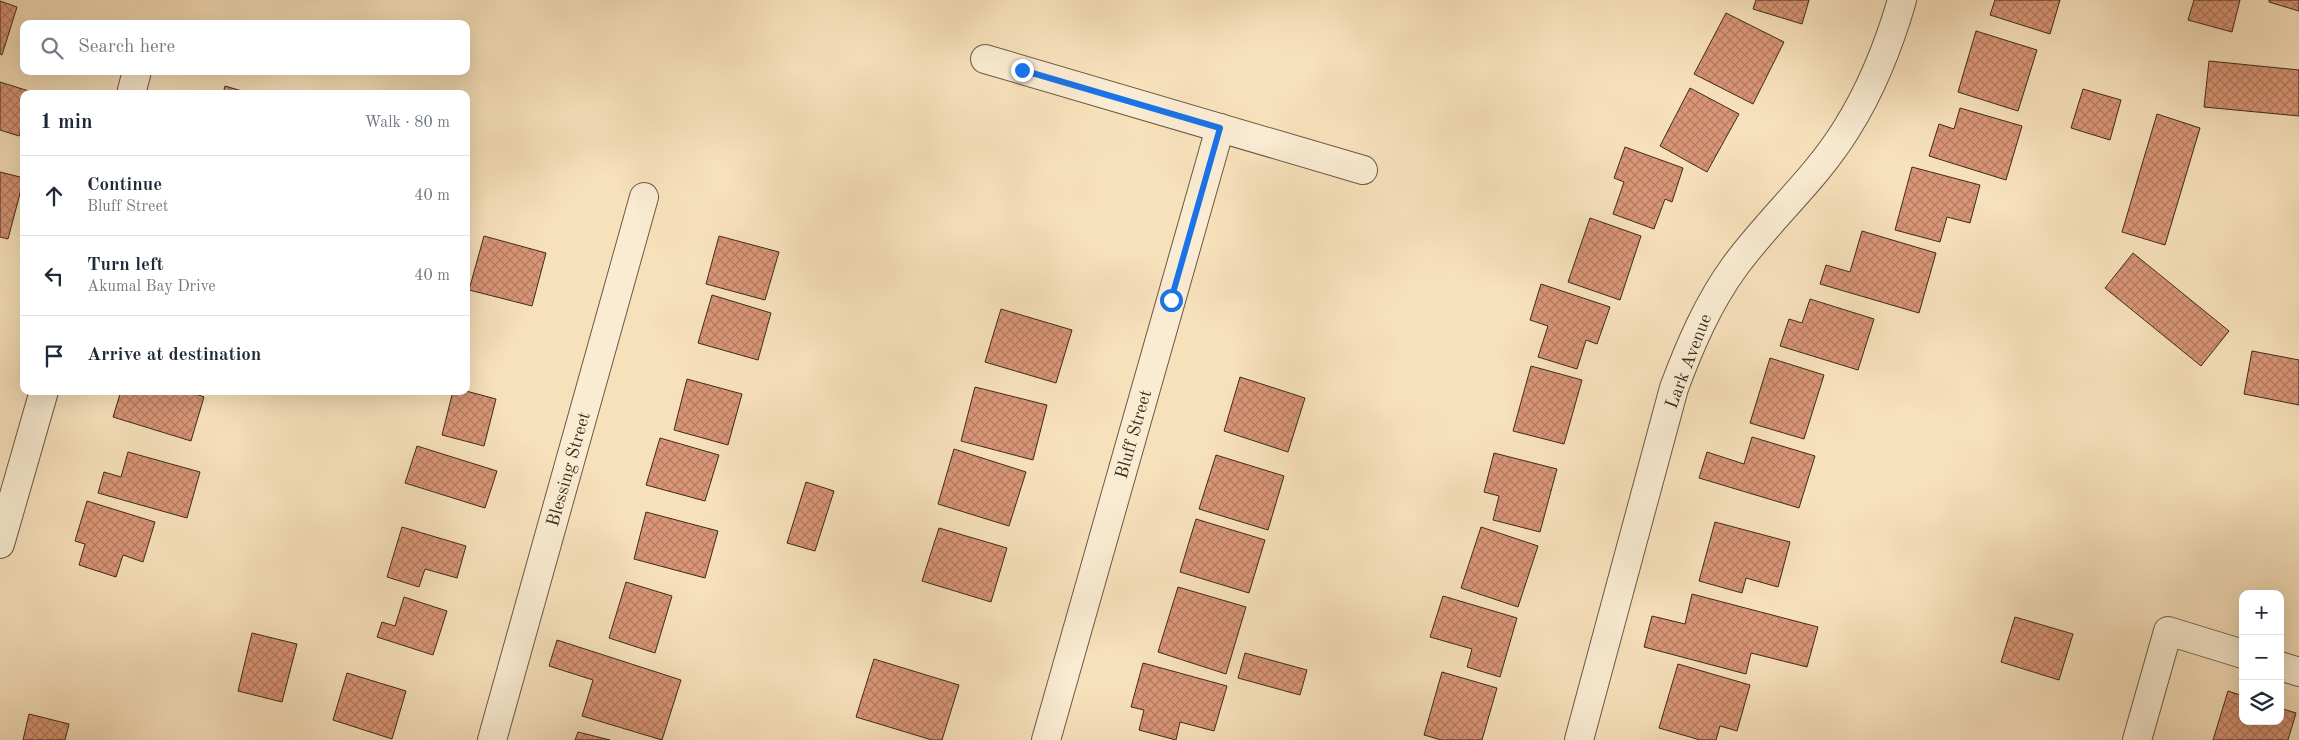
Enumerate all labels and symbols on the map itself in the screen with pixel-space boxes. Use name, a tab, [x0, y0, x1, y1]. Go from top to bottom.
route end	[1011, 59, 1034, 82]
route start	[1160, 289, 1183, 312]
street label: Lark Avenue	[1663, 311, 1715, 411]
street label: Bluff Street	[1113, 388, 1155, 481]
street label: Blessing Street	[544, 410, 594, 529]

